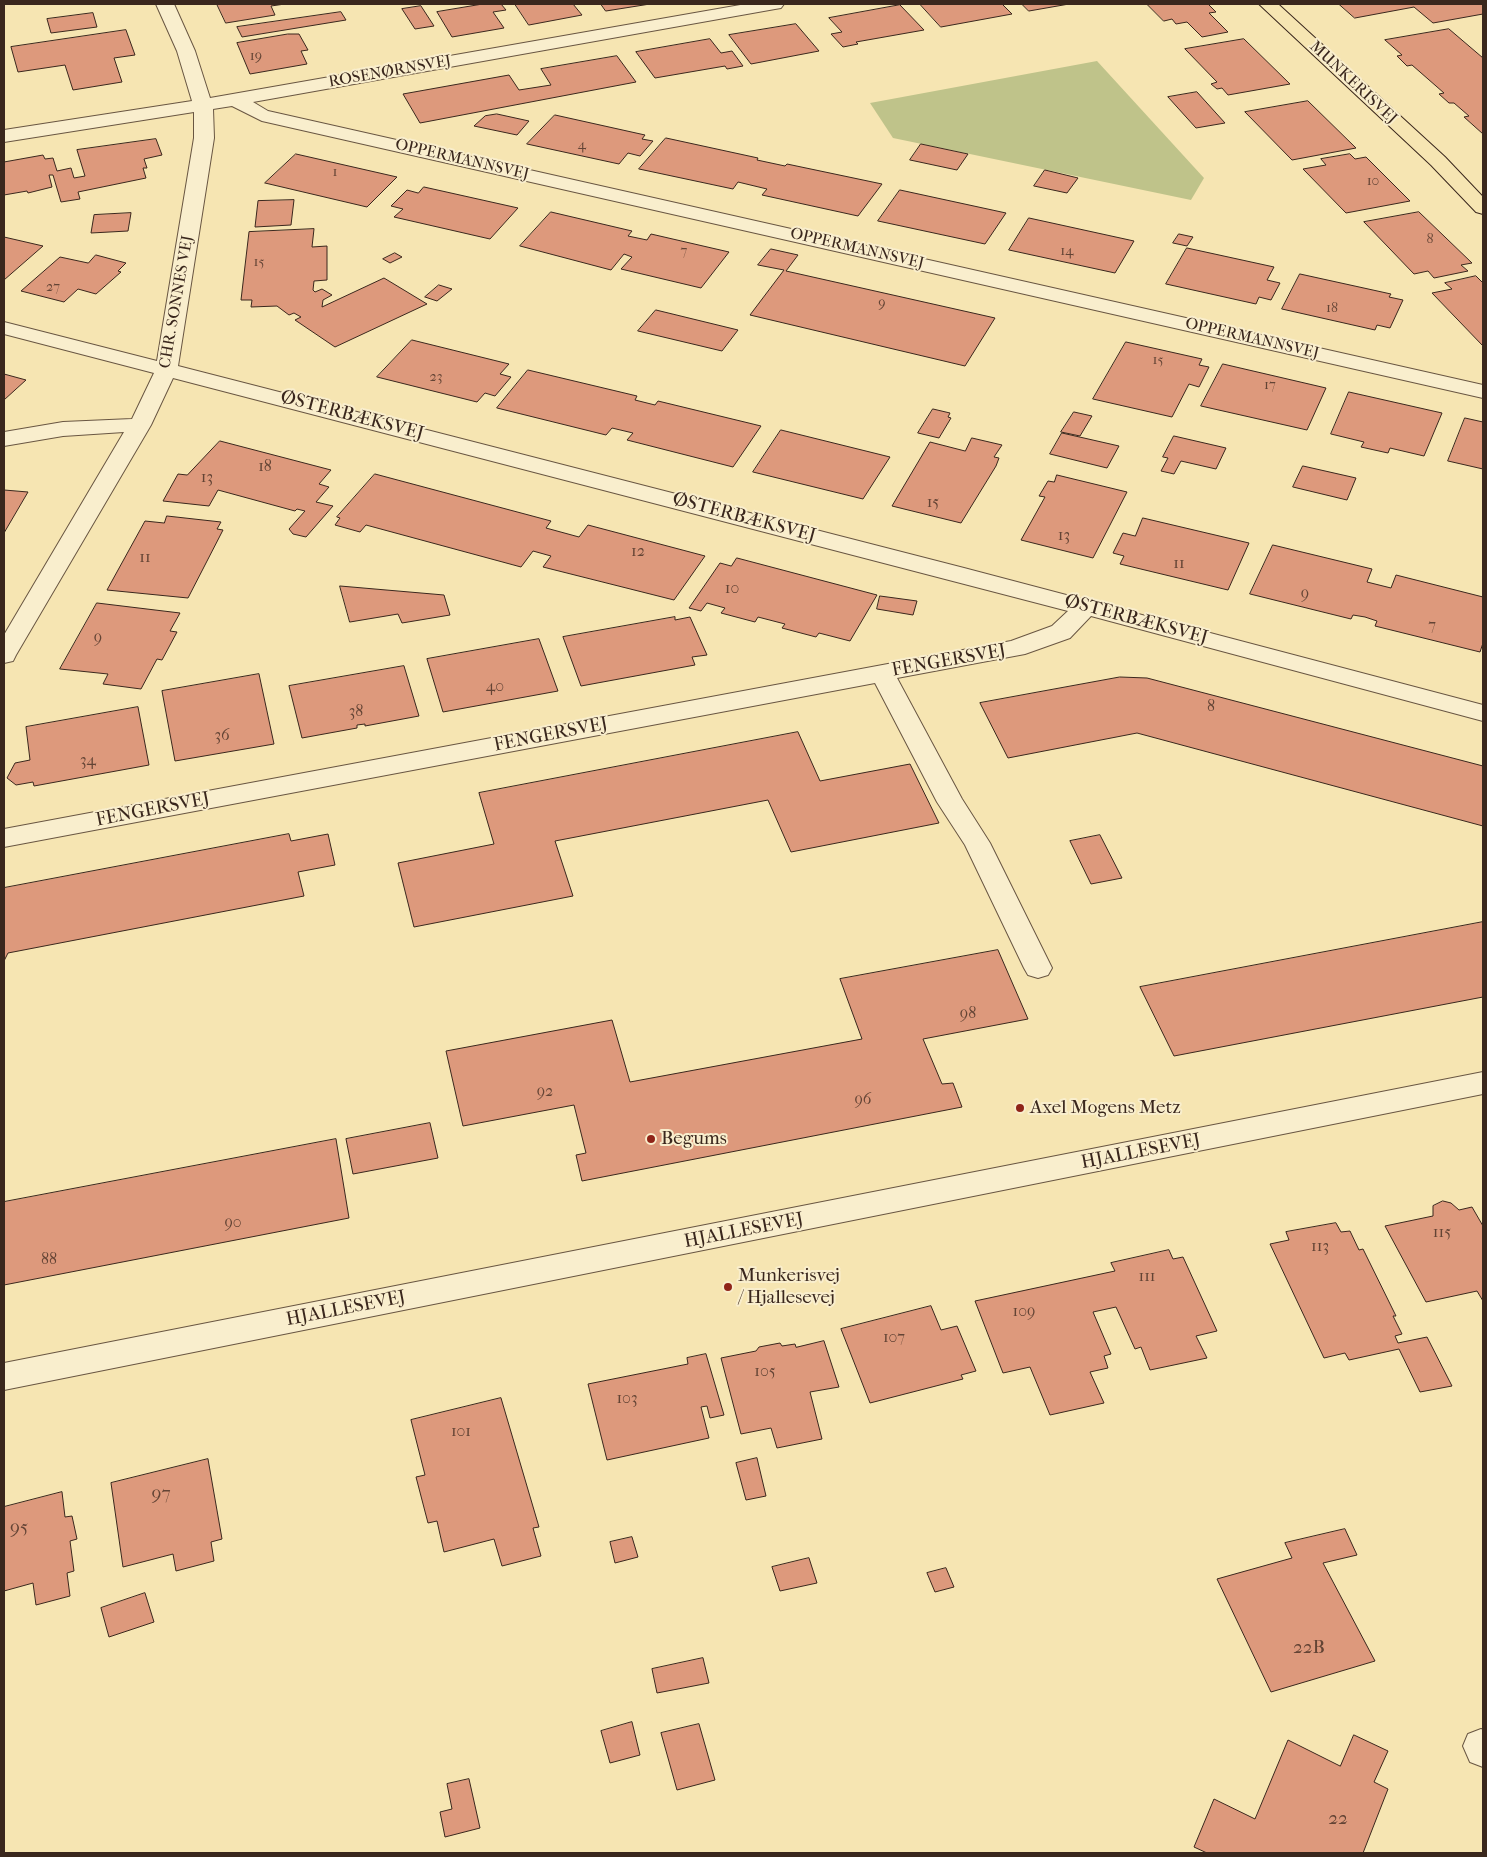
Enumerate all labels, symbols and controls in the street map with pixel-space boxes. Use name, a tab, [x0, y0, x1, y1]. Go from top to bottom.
street label: MUNKERISVEJ	[1305, 37, 1401, 129]
house number: 19	[250, 49, 262, 65]
street label: ROSENØRNSVEJ	[327, 52, 453, 92]
street label: OPPERMANNSVEJ	[393, 135, 531, 185]
house number: 4	[578, 138, 586, 154]
house number: 1	[333, 165, 337, 181]
house number: 10	[1367, 174, 1379, 190]
street label: OPPERMANNSVEJ	[788, 224, 926, 274]
house number: 8	[1426, 232, 1434, 248]
street label: CHR. SONNES VEJ	[156, 234, 198, 370]
house number: 7	[681, 244, 687, 260]
house number: 14	[1060, 244, 1074, 260]
house number: 15	[254, 255, 264, 271]
house number: 27	[46, 280, 60, 296]
house number: 9	[878, 296, 886, 312]
house number: 18	[1326, 301, 1338, 317]
street label: OPPERMANNSVEJ	[1183, 314, 1321, 364]
house number: 15	[1153, 353, 1163, 369]
house number: 23	[430, 370, 442, 386]
house number: 17	[1264, 378, 1276, 394]
street label: ØSTERBÆKSVEJ	[278, 386, 426, 446]
house number: 18	[258, 457, 272, 477]
house number: 13	[201, 468, 213, 488]
street label: ØSTERBÆKSVEJ	[670, 488, 818, 548]
house number: 15	[927, 493, 939, 513]
house number: 13	[1058, 526, 1070, 546]
house number: 12	[631, 542, 645, 562]
house number: 11	[139, 548, 151, 568]
house number: 11	[1173, 554, 1185, 574]
house number: 10	[725, 579, 739, 599]
house number: 9	[1301, 584, 1309, 604]
street label: ØSTERBÆKSVEJ	[1062, 590, 1210, 650]
house number: 7	[1428, 616, 1436, 636]
house number: 9	[94, 628, 102, 648]
street label: FENGERSVEJ	[890, 640, 1008, 682]
house number: 40	[486, 677, 504, 697]
house number: 8	[1207, 697, 1215, 717]
house number: 38	[349, 702, 363, 722]
street label: FENGERSVEJ	[492, 713, 610, 757]
house number: 36	[214, 726, 230, 746]
house number: 34	[80, 751, 96, 771]
street label: FENGERSVEJ	[94, 788, 212, 832]
house number: 98	[960, 1004, 976, 1024]
house number: 92	[537, 1082, 553, 1102]
house number: 96	[854, 1090, 872, 1110]
place label: Axel Mogens Metz	[1030, 1097, 1181, 1119]
marker: Axel Mogens Metz	[1014, 1102, 1026, 1114]
place label: Begums	[661, 1128, 727, 1150]
street label: HJALLESEVEJ	[1079, 1129, 1203, 1175]
marker: Begums	[645, 1133, 657, 1145]
street label: HJALLESEVEJ	[682, 1208, 806, 1254]
house number: 90	[224, 1213, 242, 1233]
house number: 115	[1433, 1223, 1451, 1243]
house number: 113	[1311, 1237, 1329, 1257]
house number: 88	[41, 1250, 57, 1270]
place label: Munkerisvej / Hjallesevej	[738, 1265, 840, 1309]
house number: 111	[1138, 1267, 1156, 1287]
marker: Munkerisvej / Hjallesevej	[722, 1281, 734, 1293]
street label: HJALLESEVEJ	[284, 1286, 408, 1332]
house number: 109	[1013, 1302, 1035, 1322]
house number: 107	[883, 1328, 905, 1348]
house number: 105	[754, 1362, 776, 1382]
house number: 103	[616, 1389, 638, 1409]
house number: 101	[451, 1422, 471, 1442]
house number: 97	[151, 1483, 171, 1505]
house number: 95	[10, 1517, 28, 1539]
house number: 22B	[1293, 1637, 1325, 1659]
house number: 22	[1328, 1808, 1348, 1830]

